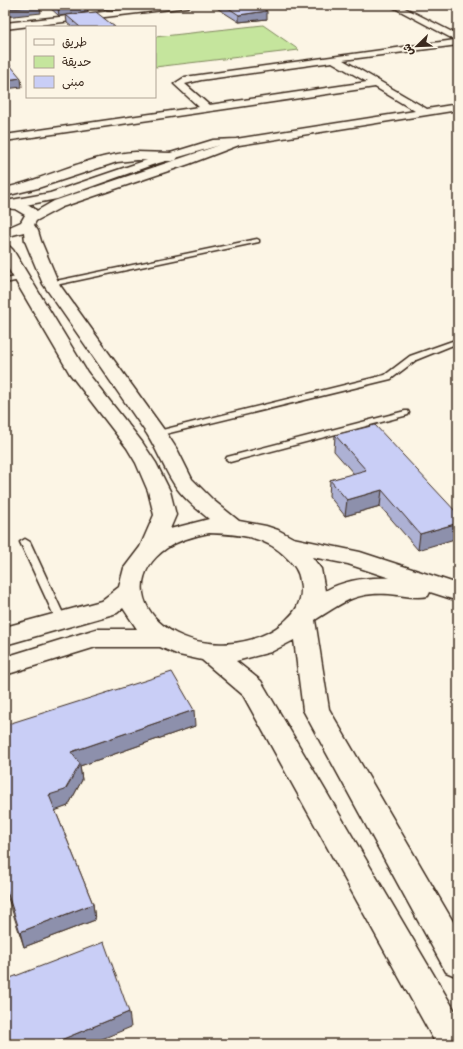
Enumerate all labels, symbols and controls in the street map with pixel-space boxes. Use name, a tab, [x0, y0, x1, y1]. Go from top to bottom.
legend	[26, 26, 156, 98]
north arrow	[397, 26, 437, 66]
text: طريق	[62, 34, 87, 52]
text: ش	[399, 41, 418, 58]
text: حديقة	[62, 54, 91, 72]
text: مبنى	[62, 74, 85, 92]

